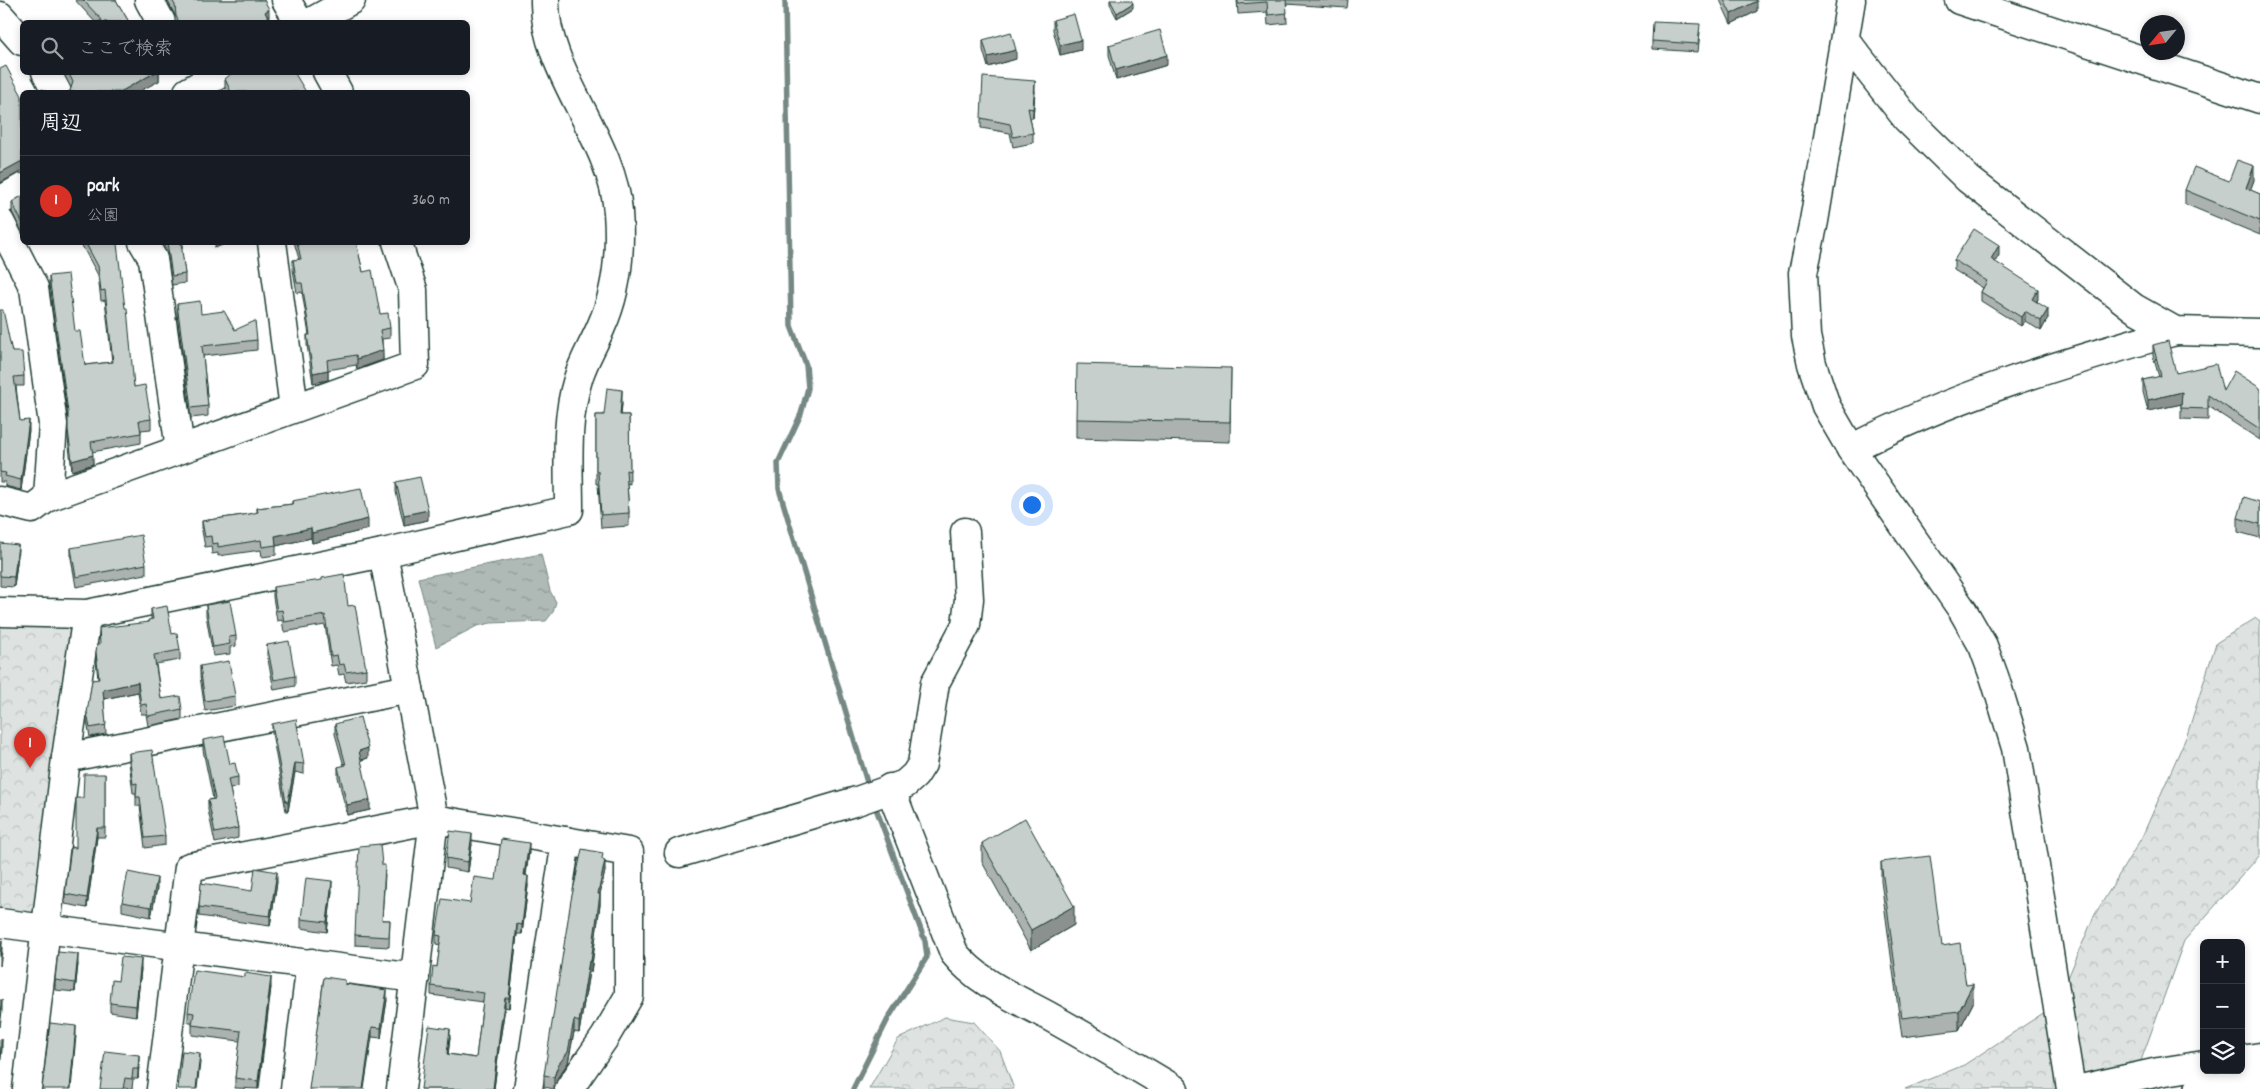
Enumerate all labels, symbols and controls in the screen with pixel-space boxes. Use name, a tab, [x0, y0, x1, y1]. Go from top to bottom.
north arrow	[2140, 15, 2185, 60]
search box	[20, 20, 470, 75]
icon: search	[38, 34, 66, 62]
text: ここで検索	[78, 37, 173, 64]
text: 周辺	[40, 110, 82, 140]
text: park	[87, 174, 120, 201]
text: 1	[54, 189, 58, 212]
text: 360 m	[412, 189, 450, 212]
text: 公園	[87, 205, 119, 228]
your location	[1019, 492, 1045, 518]
pin: 1	[14, 727, 46, 768]
map controls	[2200, 939, 2245, 1074]
button: +	[2200, 939, 2245, 984]
button: −	[2200, 984, 2245, 1029]
button: layers	[2200, 1029, 2245, 1074]

